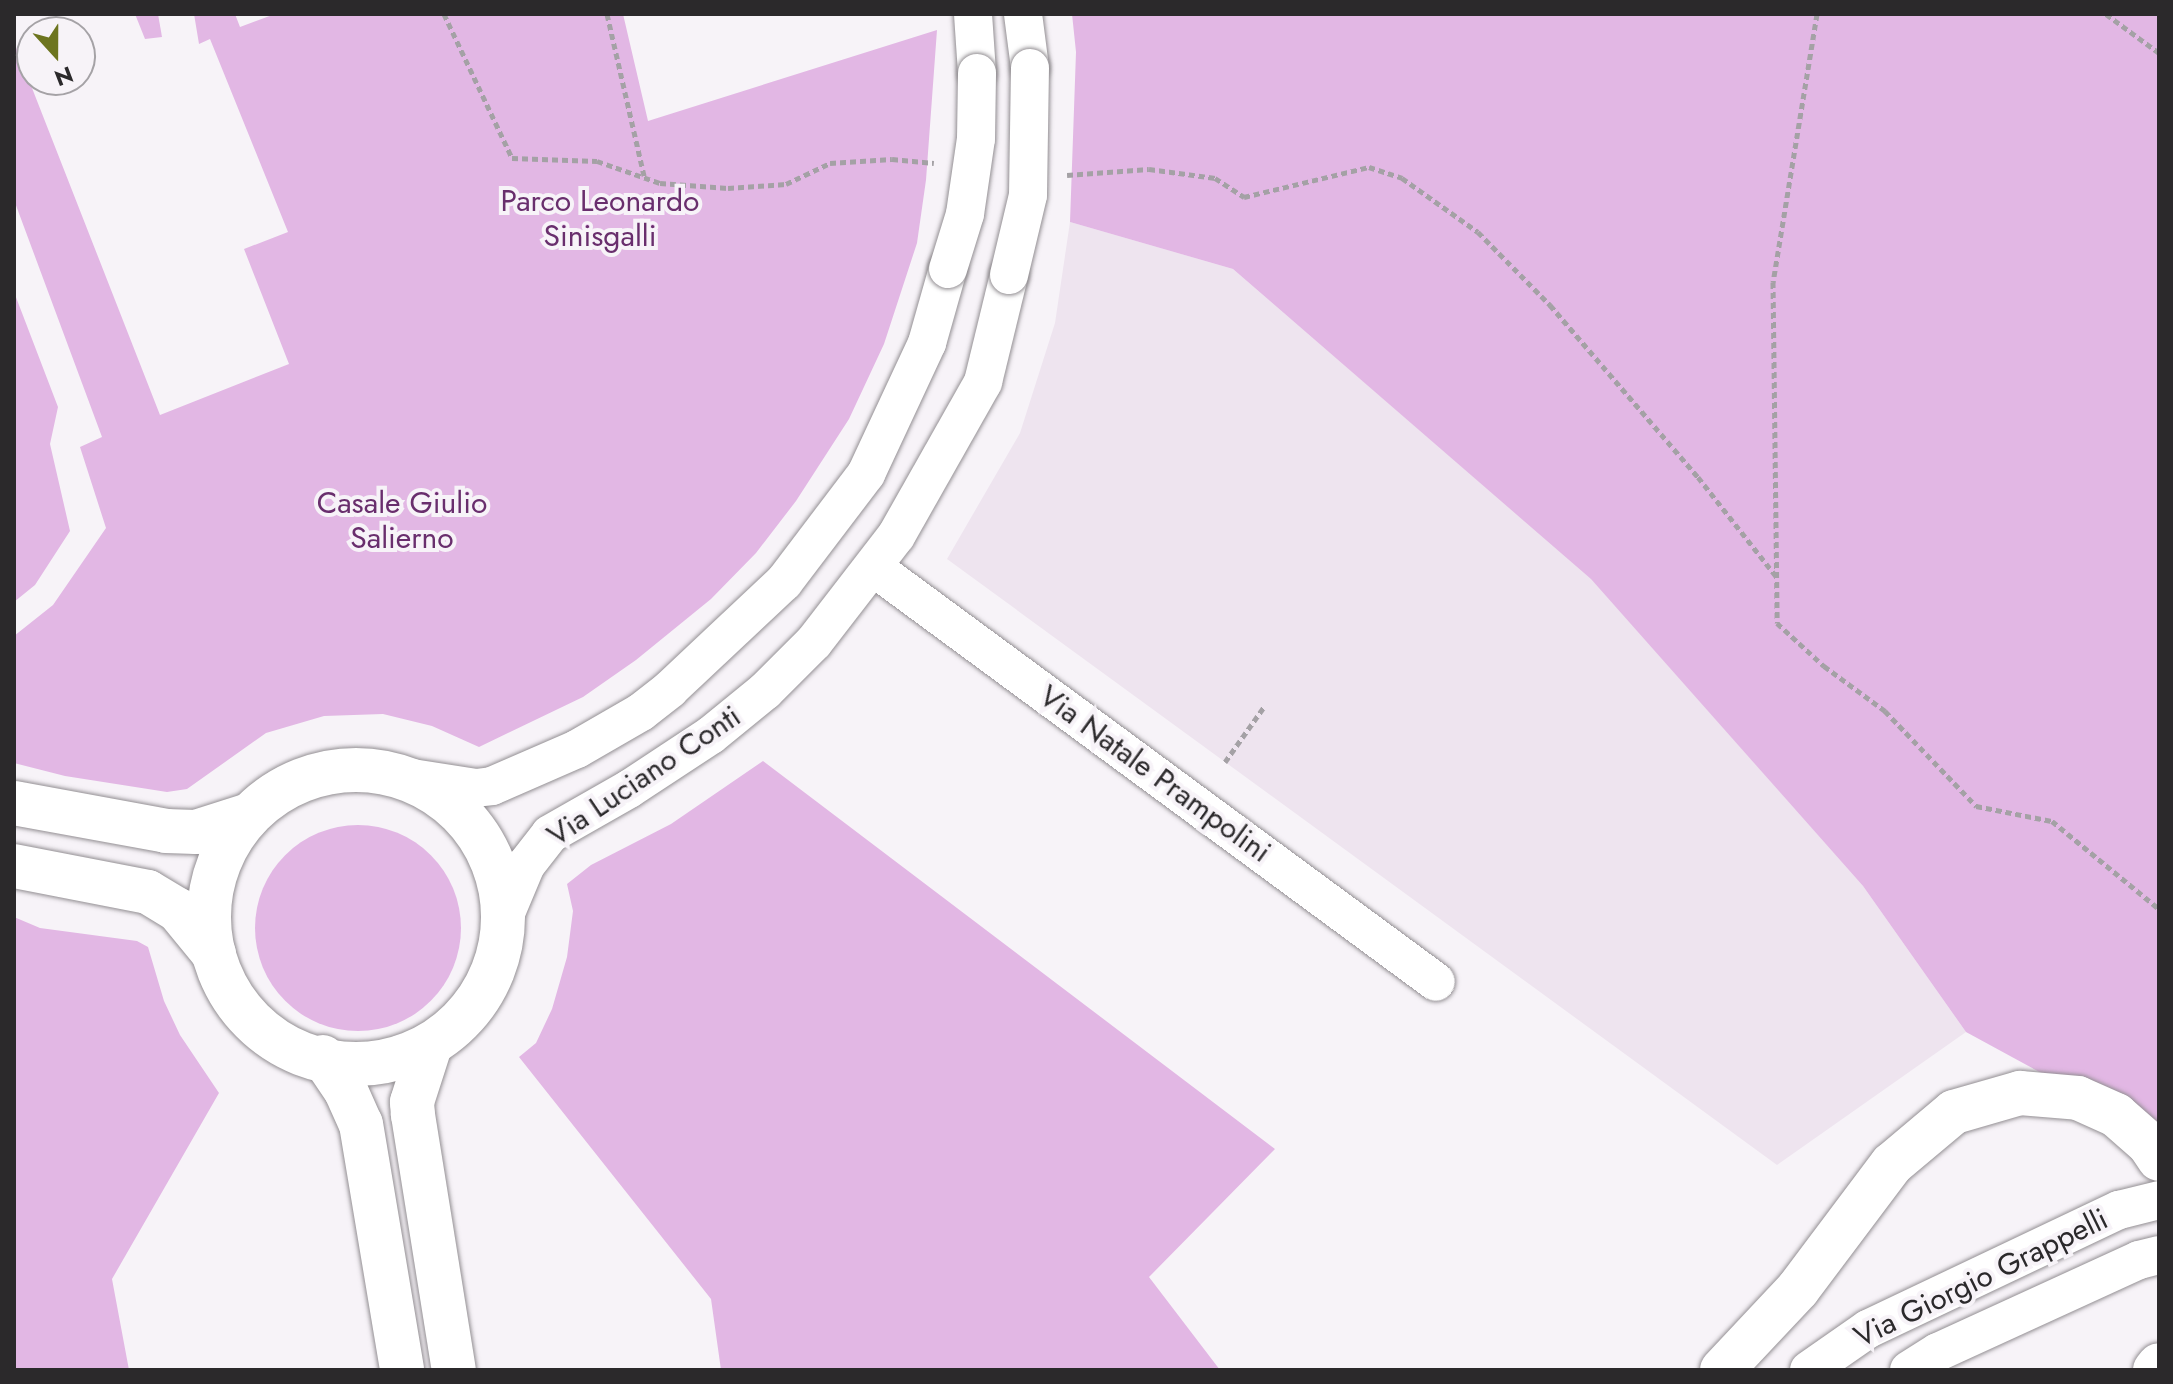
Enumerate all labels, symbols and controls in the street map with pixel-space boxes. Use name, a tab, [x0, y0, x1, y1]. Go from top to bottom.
north arrow	[16, 16, 96, 96]
text: N	[50, 58, 78, 95]
park label: Parco Leonardo Sinisgalli	[501, 183, 699, 254]
park label: Casale Giulio Salierno	[317, 485, 487, 556]
street label: Via Natale Prampolini	[1032, 678, 1278, 870]
street label: Via Luciano Conti	[541, 698, 747, 854]
street label: Via Giorgio Grappelli	[1848, 1201, 2114, 1355]

